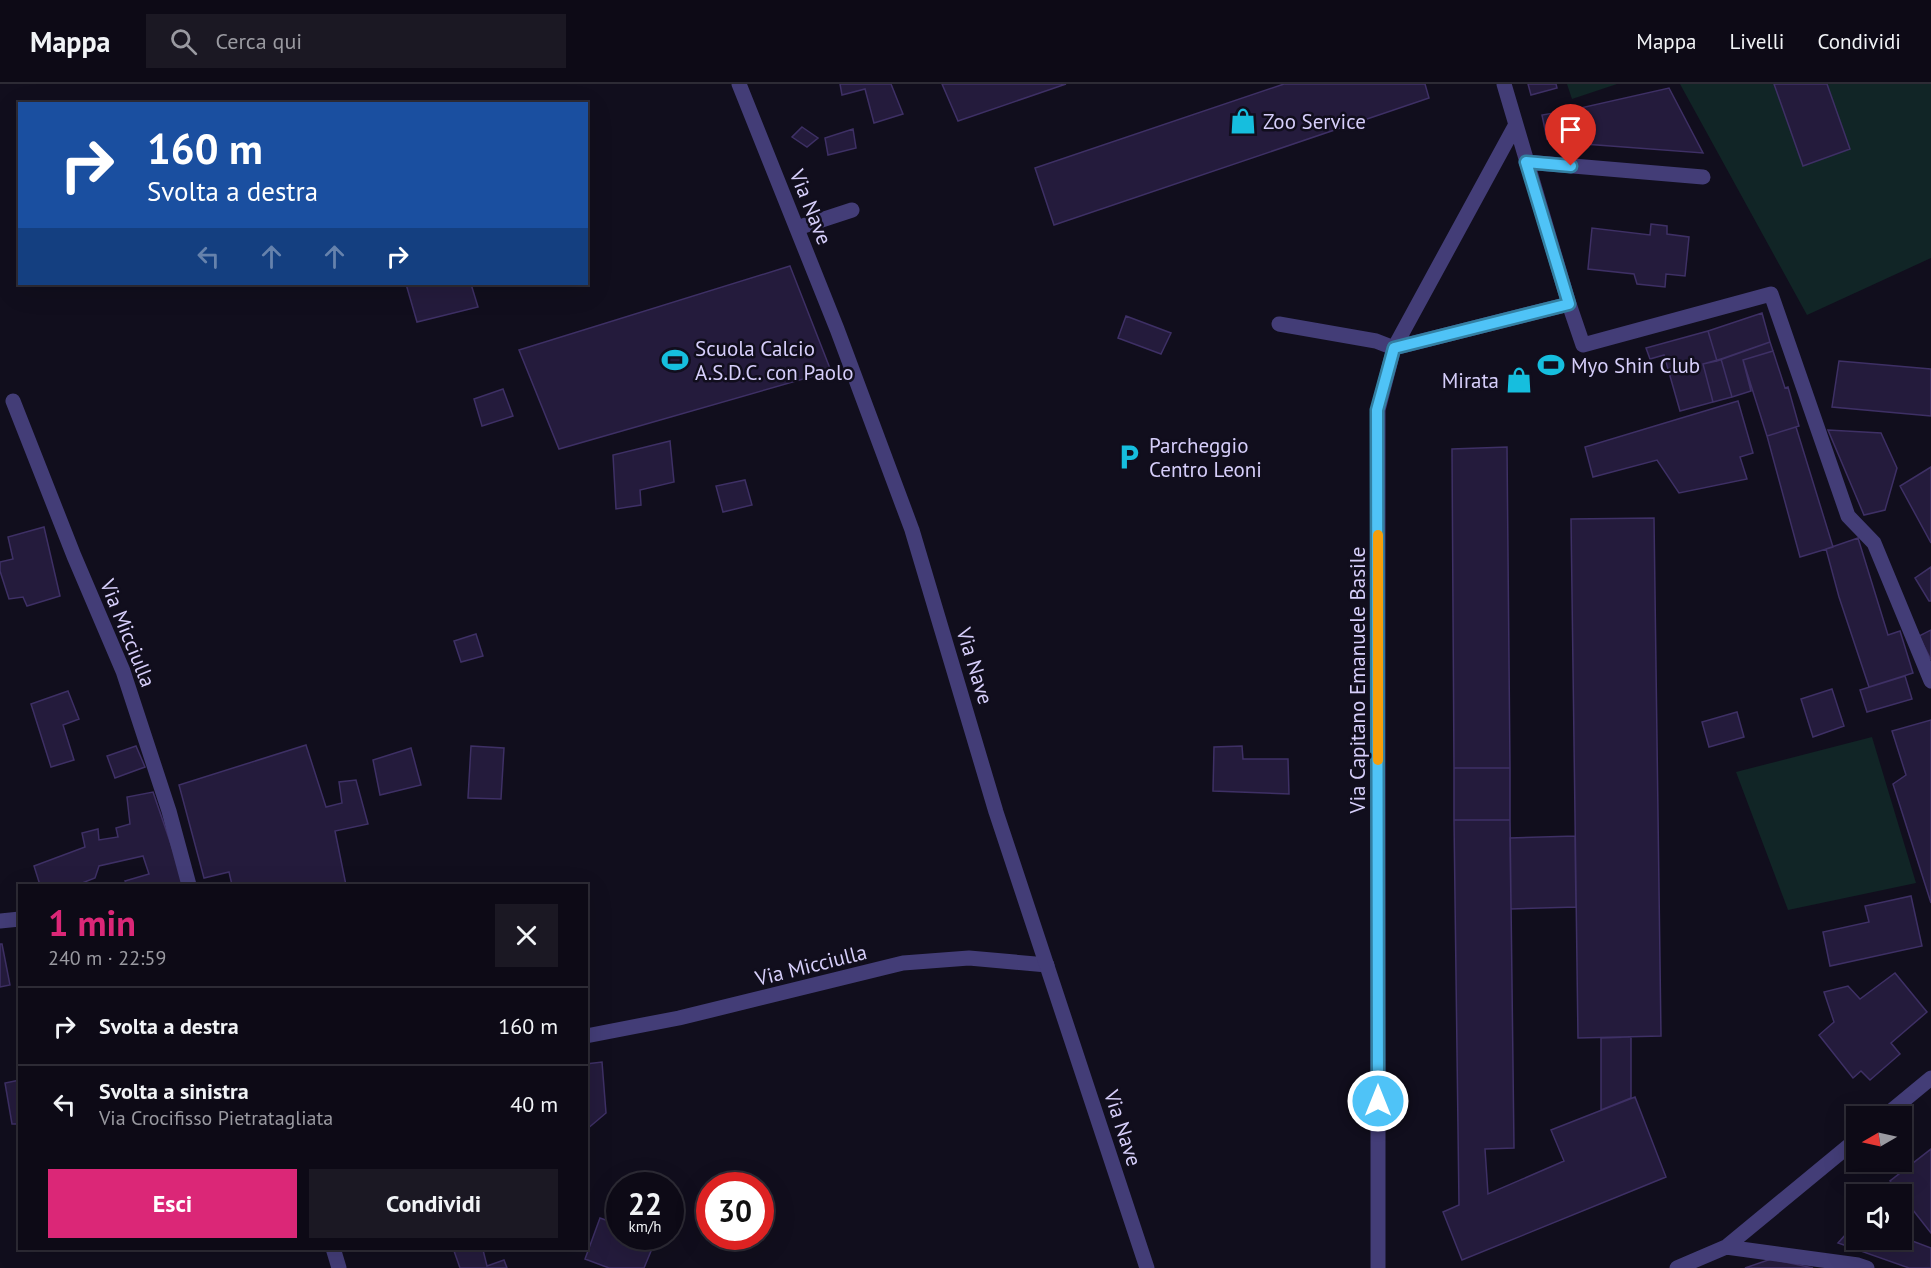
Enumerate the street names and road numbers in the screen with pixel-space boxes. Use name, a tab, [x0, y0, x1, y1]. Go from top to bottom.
street label: Via Nave	[783, 165, 838, 249]
street label: Via Capitano Emanuele Basile	[1344, 546, 1371, 815]
street label: Via Micciulla	[94, 574, 162, 691]
street label: Via Nave	[950, 623, 999, 708]
street label: Via Micciulla	[752, 938, 870, 992]
street label: Via Nave	[1098, 1085, 1148, 1170]

